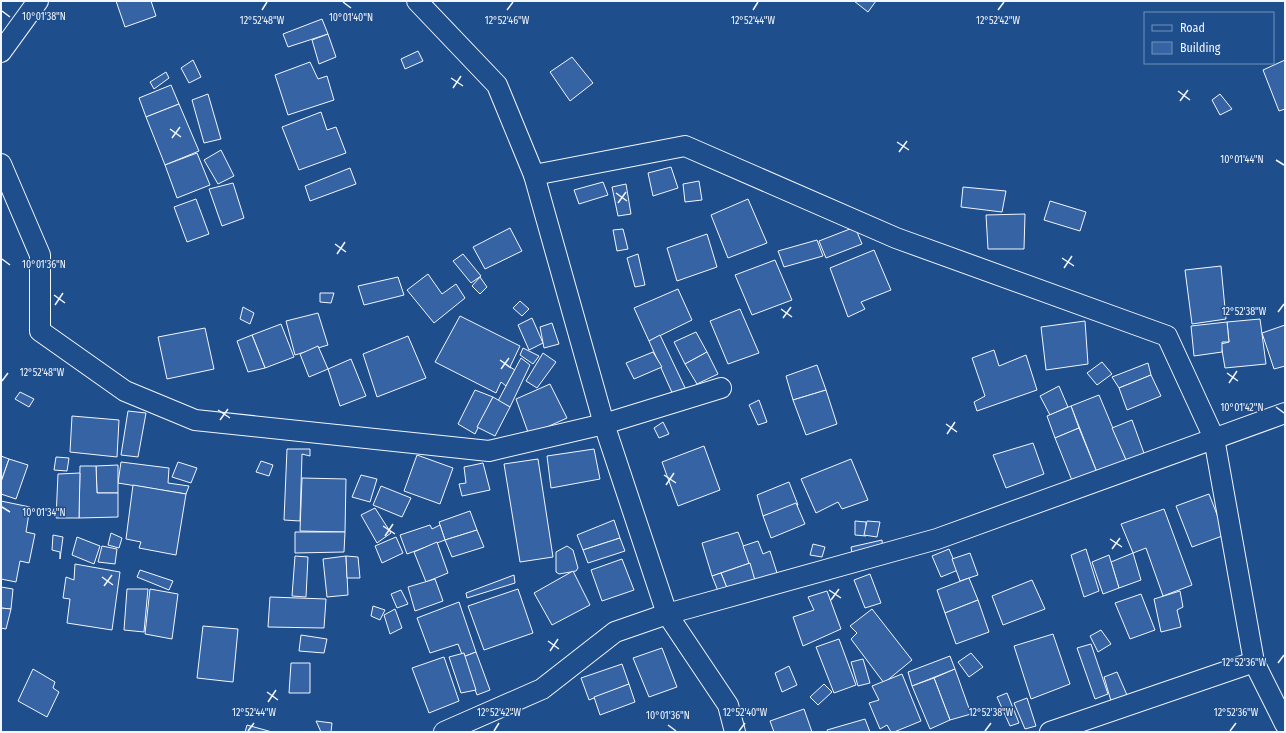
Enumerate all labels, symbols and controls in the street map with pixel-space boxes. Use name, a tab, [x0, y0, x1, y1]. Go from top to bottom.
text: 10°01'38"N	[22, 11, 66, 23]
text: 10°01'40"N	[329, 12, 373, 24]
legend	[1144, 12, 1274, 64]
text: 12°52'48"W	[240, 15, 285, 27]
text: 12°52'46"W	[485, 15, 530, 27]
text: 12°52'44"W	[731, 15, 775, 27]
text: 12°52'42"W	[976, 15, 1020, 27]
text: Road	[1180, 21, 1205, 35]
text: Building	[1180, 41, 1221, 55]
text: 10°01'44"N	[1220, 154, 1264, 166]
text: 10°01'36"N	[22, 259, 66, 271]
text: 12°52'38"W	[1222, 306, 1267, 318]
text: 12°52'48"W	[20, 367, 65, 379]
text: 10°01'42"N	[1220, 402, 1264, 414]
text: 10°01'34"N	[22, 507, 66, 519]
text: 12°52'36"W	[1222, 657, 1267, 669]
text: 12°52'44"W	[232, 707, 276, 719]
text: 12°52'42"W	[477, 707, 521, 719]
text: 12°52'40"W	[723, 707, 768, 719]
text: 12°52'38"W	[969, 707, 1014, 719]
text: 12°52'36"W	[1214, 707, 1259, 719]
text: 10°01'36"N	[646, 710, 690, 722]

